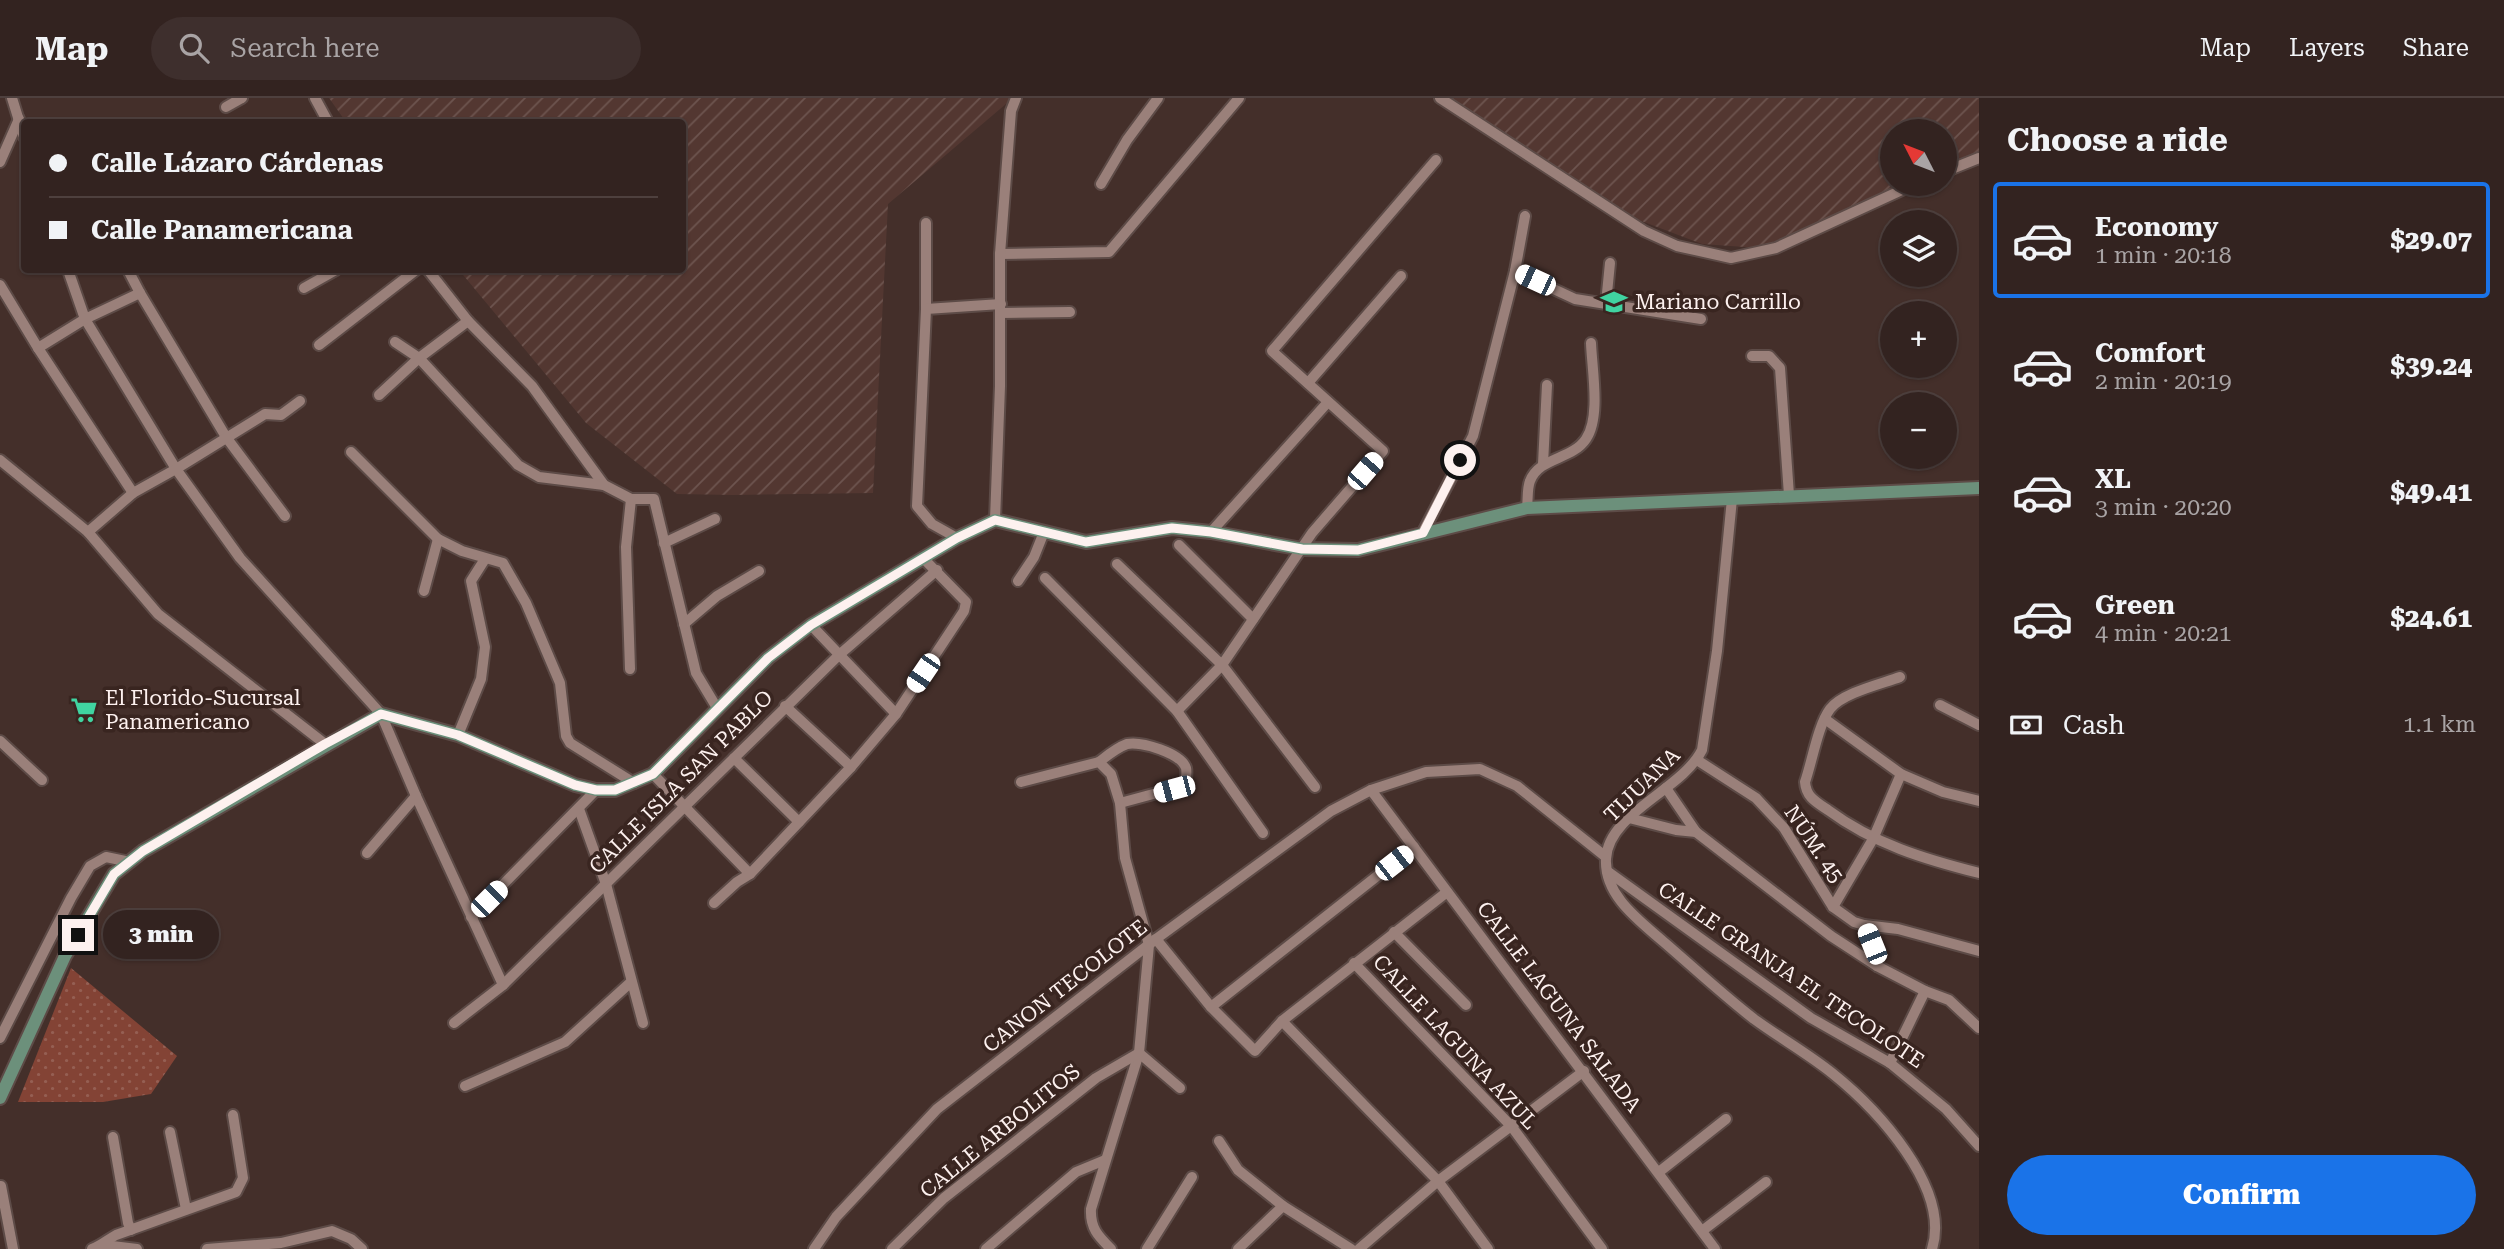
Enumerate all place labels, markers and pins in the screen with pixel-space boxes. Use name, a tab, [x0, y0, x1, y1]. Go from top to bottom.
school or university icon: Mariano Carrillo	[1599, 287, 1629, 317]
place label: Mariano Carrillo	[1635, 290, 1801, 314]
place label: El Florido-Sucursal Panamericano	[105, 686, 301, 734]
supermarket icon: El Florido-Sucursal Panamericano	[69, 695, 99, 725]

